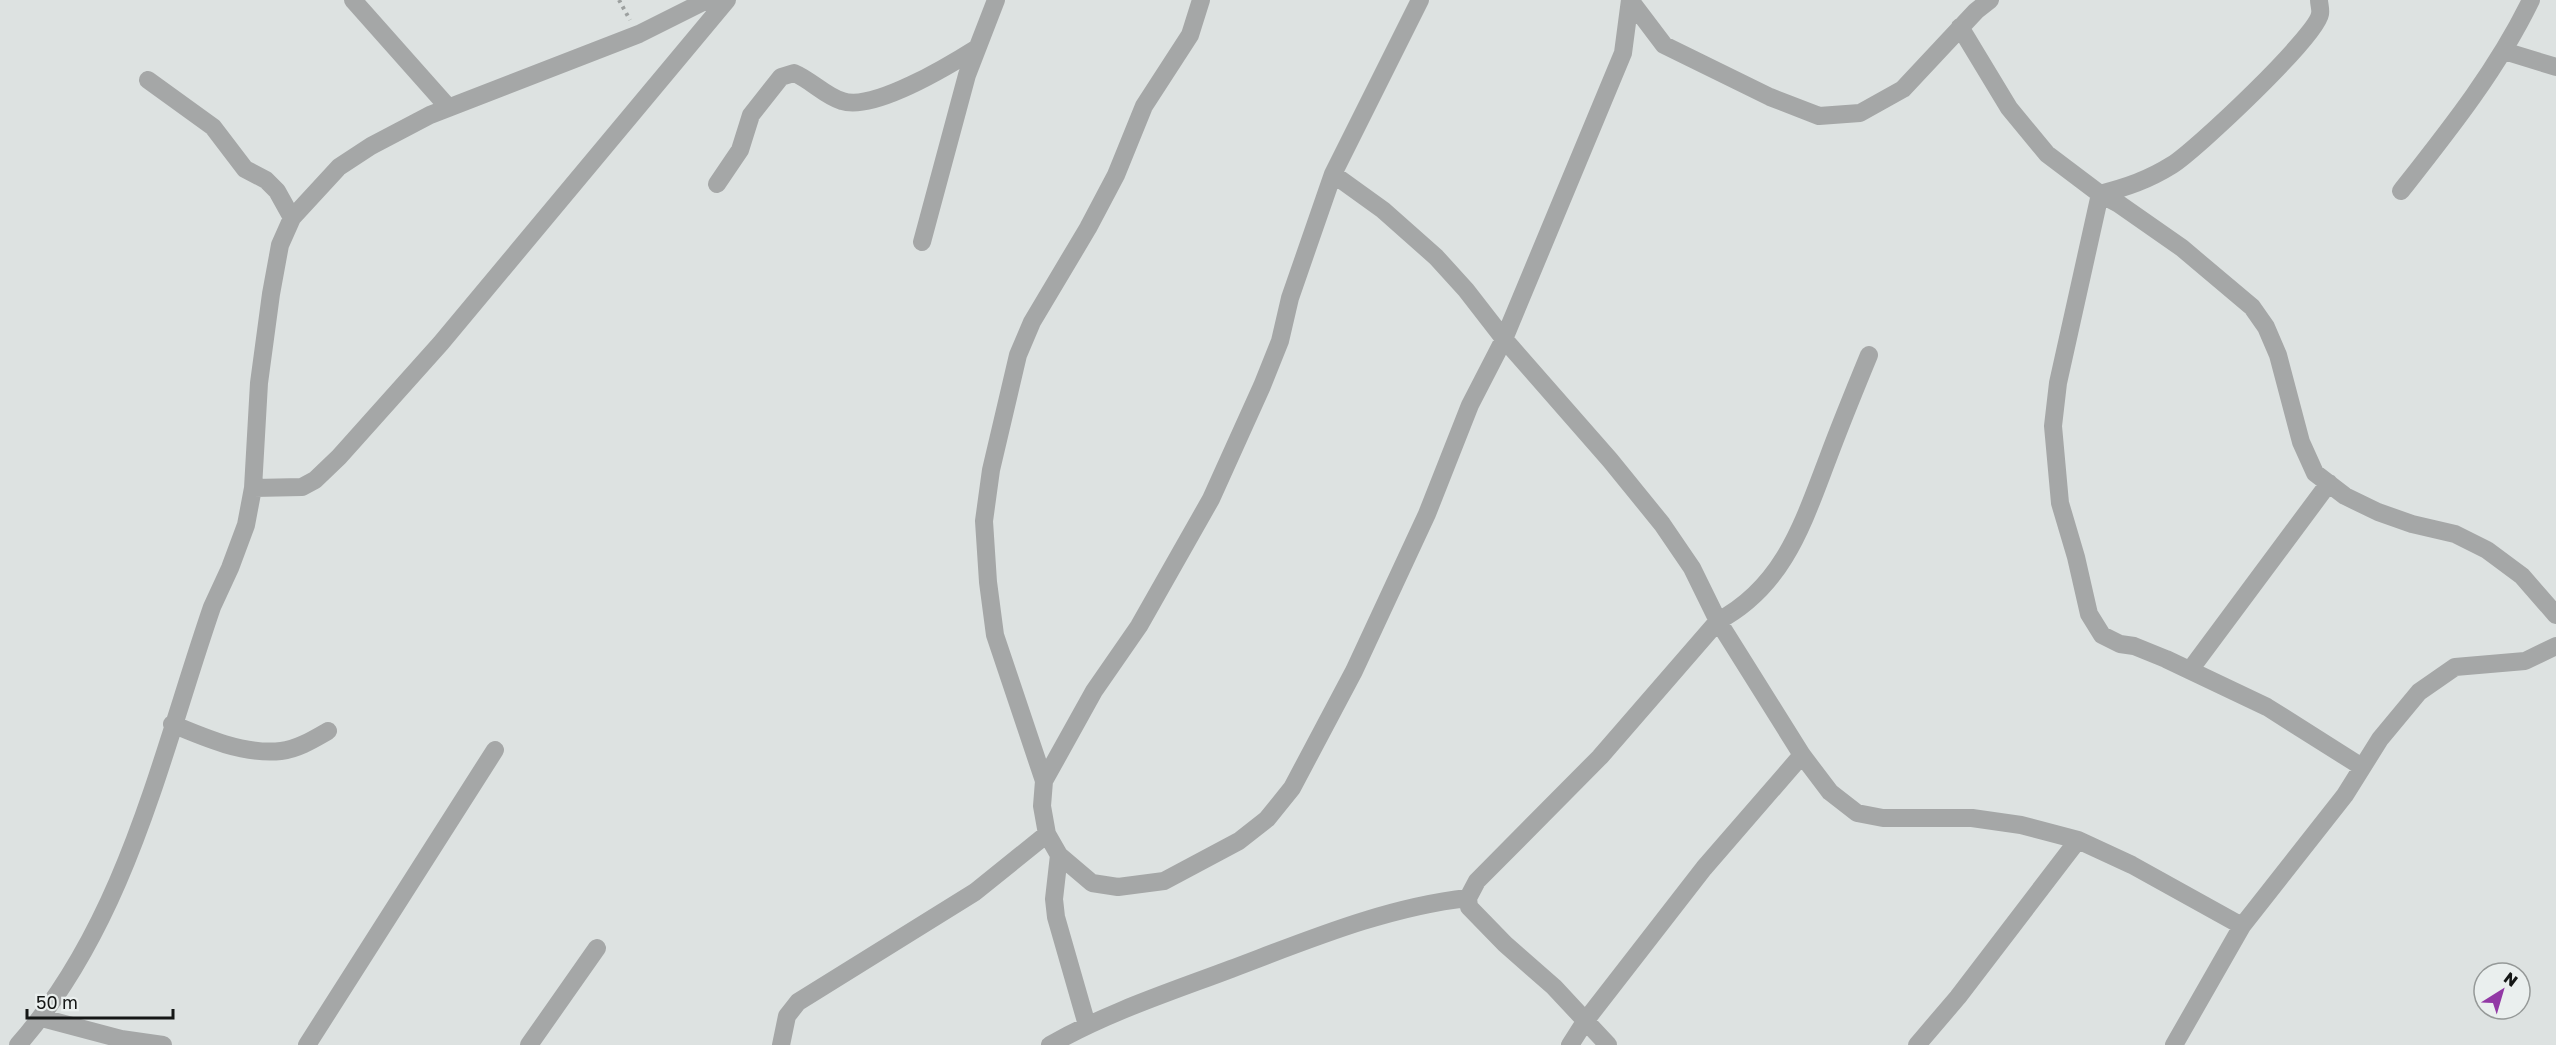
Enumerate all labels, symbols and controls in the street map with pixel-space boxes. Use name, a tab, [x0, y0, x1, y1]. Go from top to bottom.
north arrow	[2472, 961, 2532, 1021]
text: N	[2500, 967, 2522, 991]
scale bar	[27, 982, 172, 1020]
text: 50 m	[36, 991, 78, 1013]

